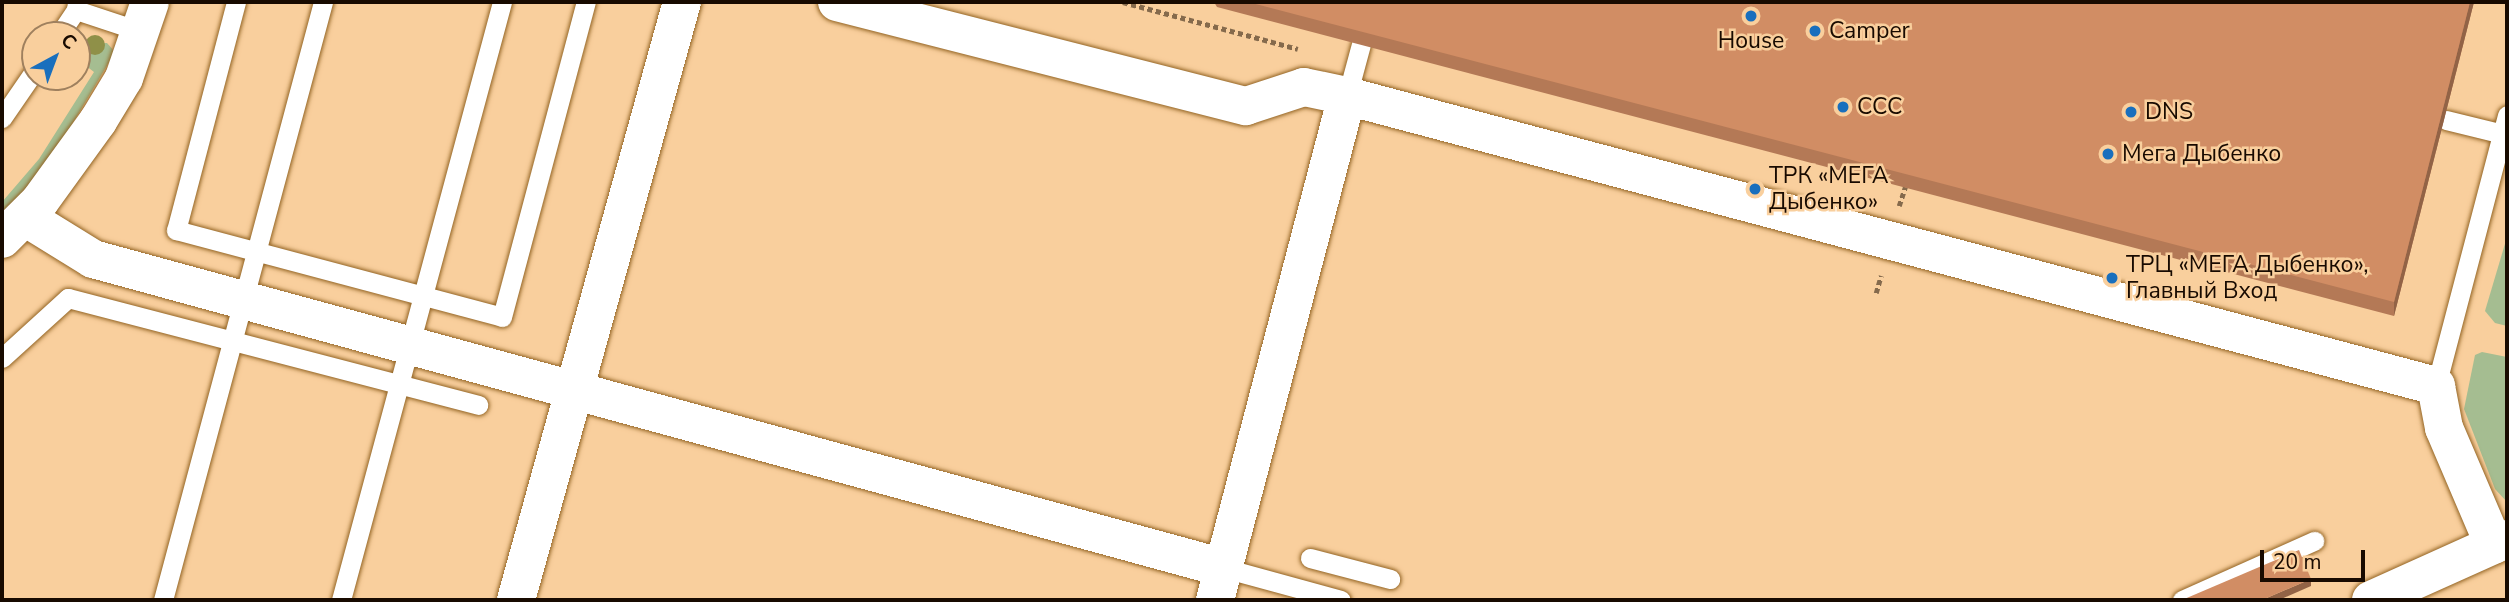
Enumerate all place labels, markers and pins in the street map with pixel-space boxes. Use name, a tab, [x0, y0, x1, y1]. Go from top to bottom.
marker: House	[1743, 8, 1759, 24]
place label: Camper	[1829, 17, 1910, 45]
marker: Camper	[1807, 23, 1823, 39]
place label: House	[1718, 27, 1784, 55]
place label: CCC	[1857, 93, 1902, 121]
place label: DNS	[2145, 98, 2193, 126]
marker: CCC	[1835, 99, 1851, 115]
marker: DNS	[2123, 104, 2139, 120]
place label: Мега Дыбенко	[2122, 140, 2281, 168]
marker: Мега Дыбенко	[2100, 146, 2116, 162]
place label: ТРК «МЕГА Дыбенко»	[1769, 162, 1888, 216]
marker: ТРК «МЕГА Дыбенко»	[1747, 181, 1763, 197]
place label: ТРЦ «МЕГА Дыбенко», Главный Вход	[2126, 251, 2369, 305]
marker: ТРЦ «МЕГА Дыбенко», Главный Вход	[2104, 270, 2120, 286]

